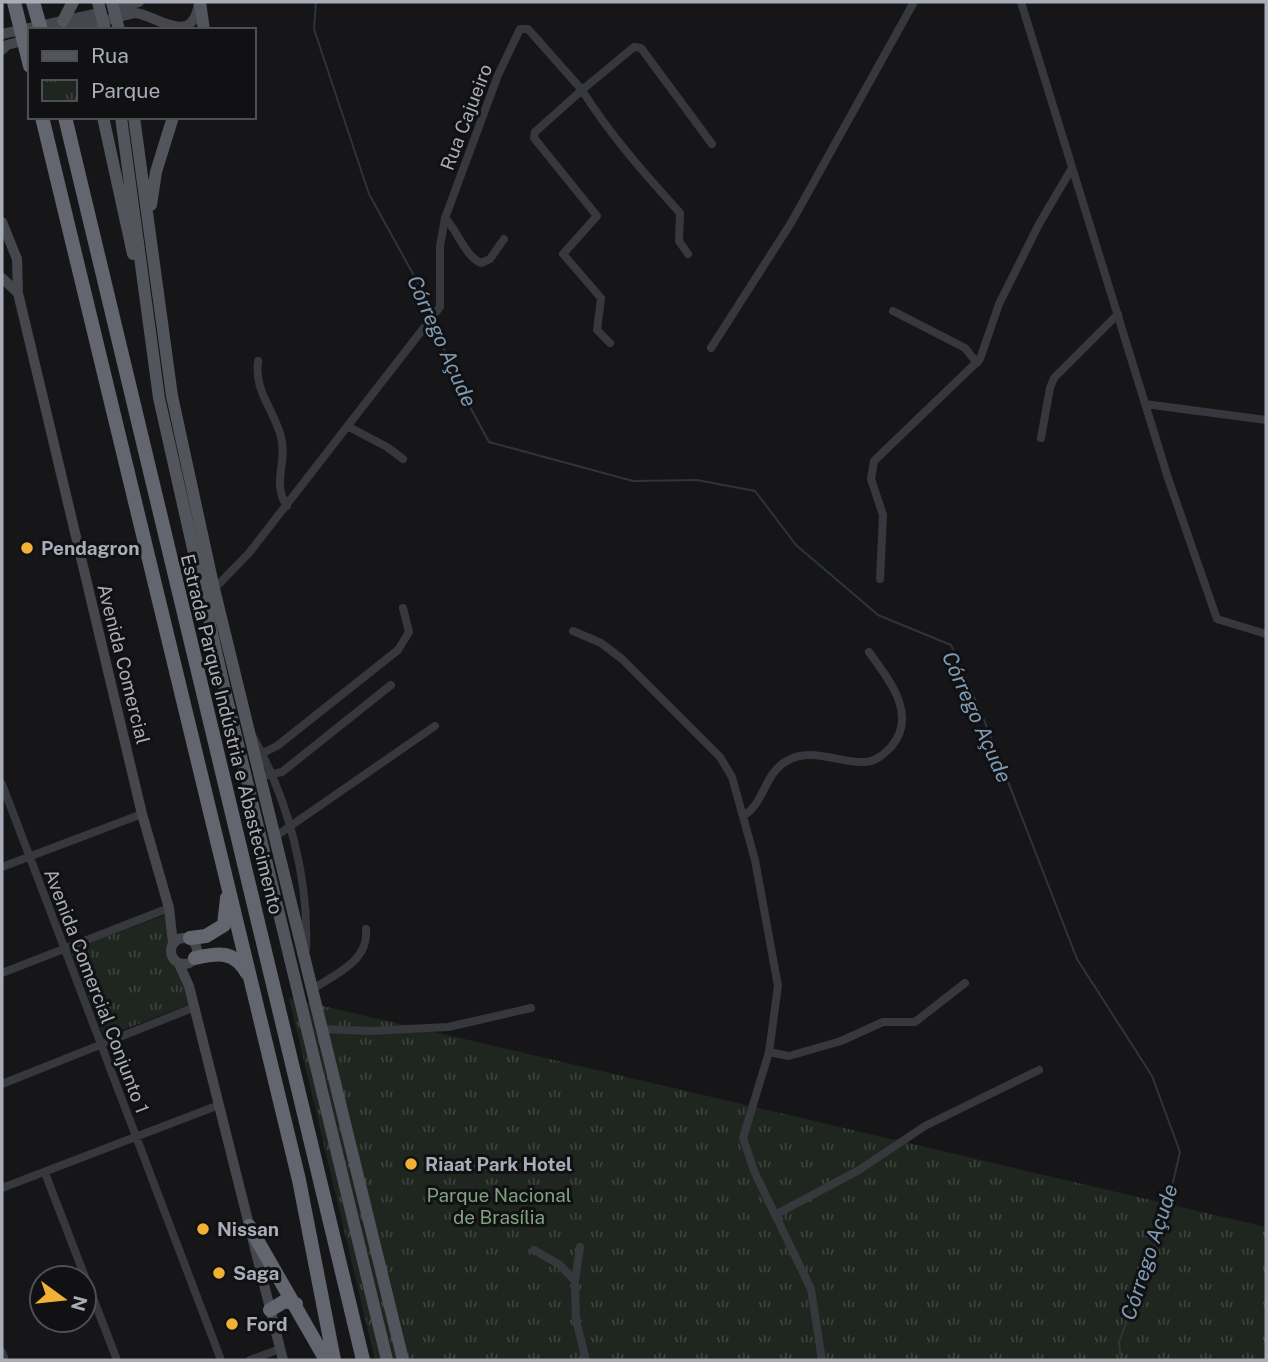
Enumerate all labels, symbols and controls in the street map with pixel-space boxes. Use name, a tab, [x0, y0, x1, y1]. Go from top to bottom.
legend	[28, 28, 256, 119]
text: Rua	[91, 43, 129, 68]
street label: Rua Cajueiro	[436, 61, 496, 173]
text: Parque	[91, 78, 160, 103]
water label: Córrego Açude	[402, 271, 482, 411]
place label: Pendagron	[41, 537, 140, 559]
marker: Pendagron	[19, 540, 35, 556]
street label: Estrada Parque Indústria e Abastecimento	[177, 552, 287, 916]
street label: Avenida Comercial	[93, 582, 155, 746]
water label: Córrego Açude	[937, 647, 1017, 787]
street label: Avenida Comercial Conjunto 1	[40, 866, 154, 1116]
place label: Riaat Park Hotel	[425, 1153, 572, 1175]
marker: Riaat Park Hotel	[403, 1156, 419, 1172]
water label: Córrego Açude	[1115, 1181, 1183, 1323]
park label: Parque Nacional de Brasília	[427, 1184, 571, 1228]
place label: Nissan	[217, 1218, 279, 1240]
marker: Nissan	[195, 1221, 211, 1237]
place label: Saga	[233, 1262, 279, 1284]
north arrow	[28, 1264, 98, 1334]
marker: Saga	[211, 1265, 227, 1281]
text: N	[67, 1293, 92, 1313]
place label: Ford	[246, 1313, 288, 1335]
marker: Ford	[224, 1316, 240, 1332]

